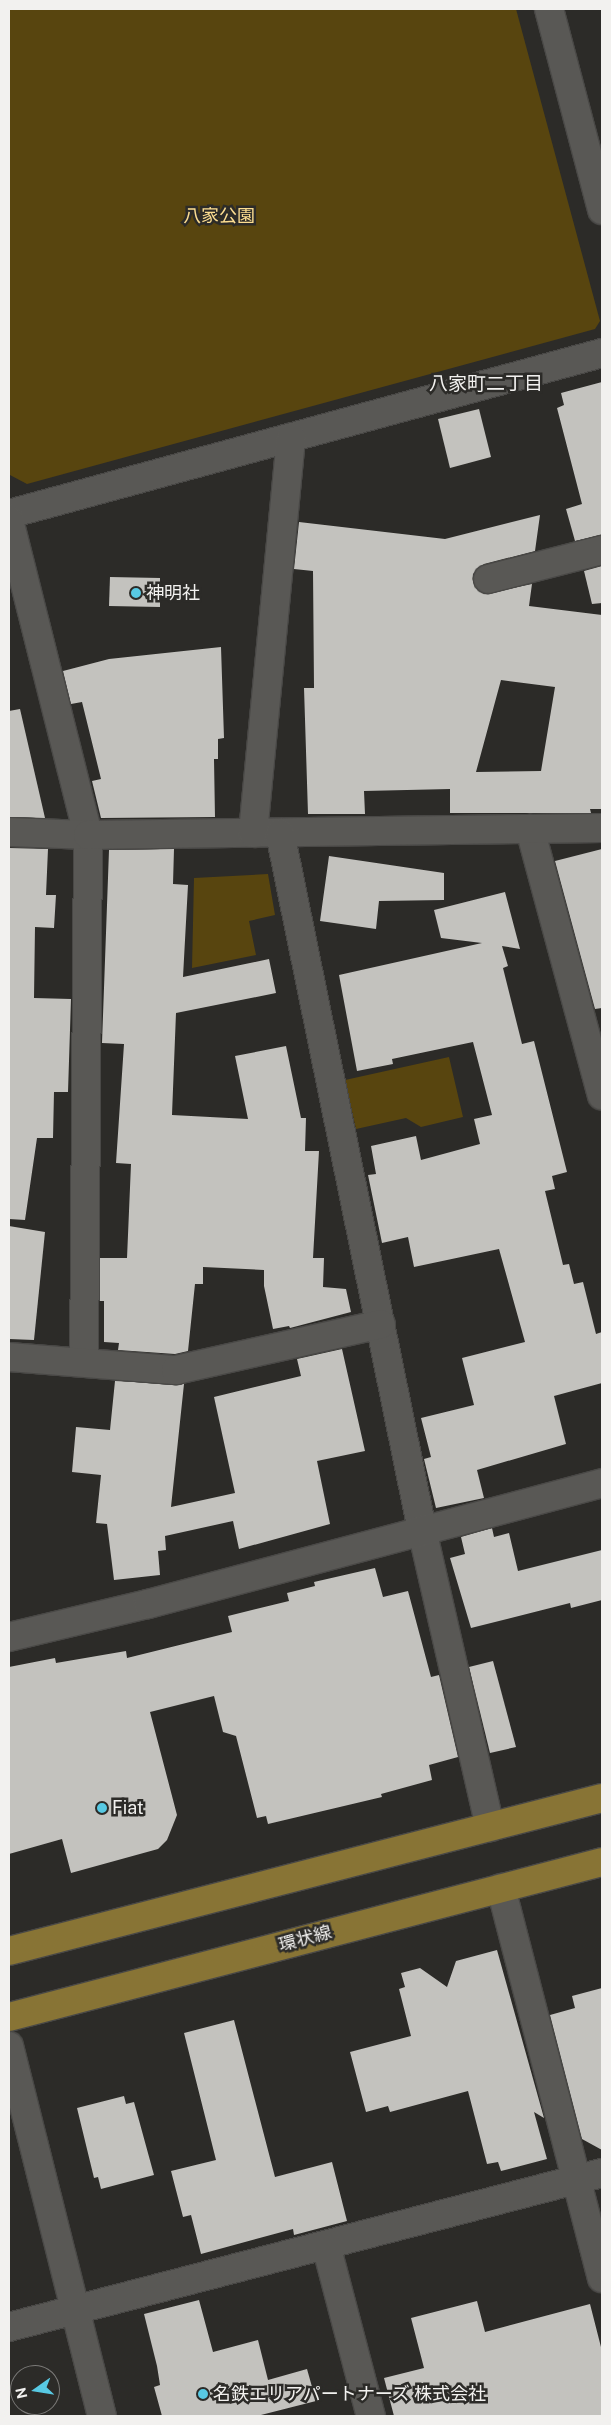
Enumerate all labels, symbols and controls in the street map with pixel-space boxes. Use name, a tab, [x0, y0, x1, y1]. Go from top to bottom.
park label: 八家公園	[183, 205, 255, 227]
district label: 八家町二丁目	[429, 373, 543, 395]
place label: 神明社	[146, 582, 200, 604]
marker: 神明社	[130, 587, 142, 599]
place label: Fiat	[112, 1797, 144, 1819]
marker: Fiat	[96, 1802, 108, 1814]
street label: 環状線	[276, 1922, 334, 1956]
north arrow	[10, 2365, 60, 2415]
place label: 名鉄エリアパートナーズ 株式会社	[213, 2383, 487, 2405]
text: N	[12, 2386, 30, 2400]
marker: 名鉄エリアパートナーズ 株式会社	[197, 2388, 209, 2400]

